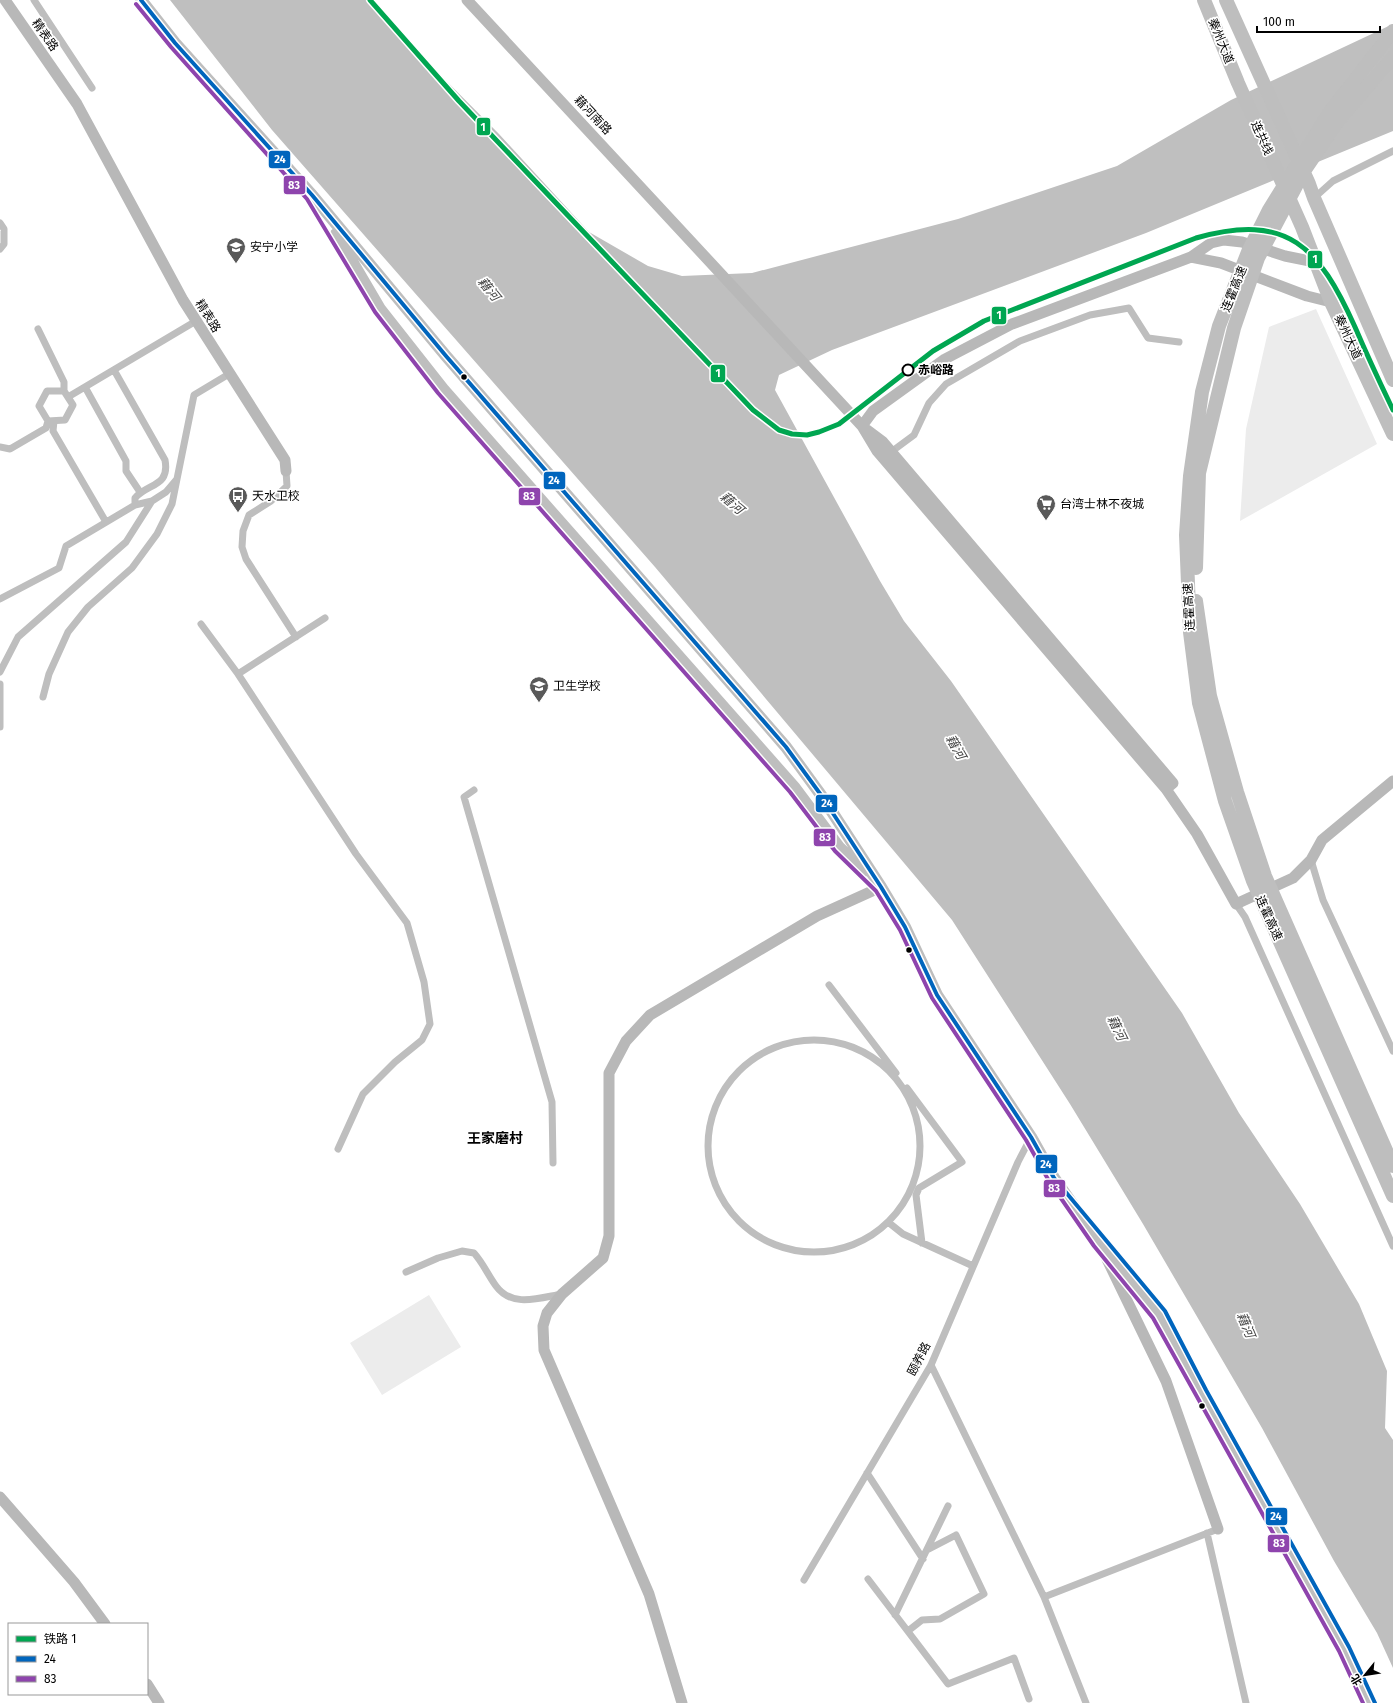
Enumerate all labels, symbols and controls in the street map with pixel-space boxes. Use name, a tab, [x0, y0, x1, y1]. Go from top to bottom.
scale bar	[1257, 8, 1380, 34]
text: 100 m	[1263, 15, 1295, 29]
street label: 精表路	[29, 16, 61, 54]
street label: 秦州大道	[1206, 16, 1236, 66]
street label: 藉河南路	[572, 93, 614, 137]
line badge: 1	[476, 117, 491, 136]
street label: 连共线	[1248, 119, 1276, 157]
text: 1	[480, 121, 486, 134]
line badge: 24	[268, 150, 291, 169]
text: 24	[274, 153, 286, 166]
line badge: 83	[283, 175, 306, 195]
text: 83	[288, 179, 300, 192]
school or university icon: 安宁小学	[225, 236, 247, 264]
place label: 安宁小学	[250, 240, 298, 254]
line badge: 1	[1307, 250, 1323, 269]
text: 1	[1312, 253, 1318, 266]
street label: 连霍高速	[1219, 264, 1249, 314]
water label: 藉河	[475, 274, 505, 306]
street label: 精表路	[193, 297, 223, 335]
line badge: 1	[991, 306, 1007, 325]
text: 1	[996, 309, 1002, 322]
street label: 秦州大道	[1332, 312, 1364, 362]
marker: 赤峪路	[901, 363, 915, 377]
place label: 赤峪路	[918, 363, 954, 377]
line badge: 1	[710, 364, 726, 383]
text: 1	[715, 367, 721, 380]
unlabelled marker	[459, 372, 469, 382]
line badge: 24	[543, 471, 566, 490]
text: 24	[548, 474, 560, 487]
bus stop icon: 天水卫校	[227, 485, 249, 513]
line badge: 83	[518, 487, 541, 506]
place label: 天水卫校	[252, 489, 300, 503]
water label: 藉河	[717, 489, 749, 519]
text: 83	[523, 490, 535, 503]
supermarket icon: 台湾士林不夜城	[1035, 493, 1057, 521]
place label: 台湾士林不夜城	[1060, 497, 1144, 511]
street label: 连霍高速	[1181, 583, 1197, 631]
school or university icon: 卫生学校	[528, 675, 550, 703]
place label: 卫生学校	[553, 679, 601, 693]
water label: 藉河	[943, 732, 970, 765]
line badge: 24	[815, 794, 838, 813]
text: 24	[821, 797, 833, 810]
line badge: 83	[813, 828, 836, 847]
text: 83	[819, 831, 831, 844]
street label: 连霍高速	[1253, 893, 1285, 943]
unlabelled marker	[904, 945, 914, 955]
water label: 藉河	[1105, 1013, 1131, 1046]
district label: 王家磨村	[467, 1130, 523, 1147]
line badge: 24	[1035, 1154, 1058, 1174]
text: 24	[1040, 1158, 1052, 1171]
line badge: 83	[1043, 1179, 1066, 1198]
text: 83	[1048, 1182, 1060, 1195]
water label: 藉河	[1234, 1310, 1259, 1343]
street label: 颐养路	[905, 1340, 933, 1378]
unlabelled marker	[1197, 1401, 1207, 1411]
line badge: 24	[1265, 1507, 1288, 1526]
text: 24	[1270, 1510, 1282, 1523]
line badge: 83	[1267, 1534, 1290, 1553]
text: 83	[1273, 1537, 1285, 1550]
legend	[8, 1623, 148, 1695]
text: 铁路 1	[44, 1632, 76, 1646]
text: 24	[44, 1652, 57, 1666]
north arrow	[1345, 1655, 1385, 1695]
text: 83	[44, 1672, 57, 1686]
text: 北	[1348, 1672, 1365, 1688]

